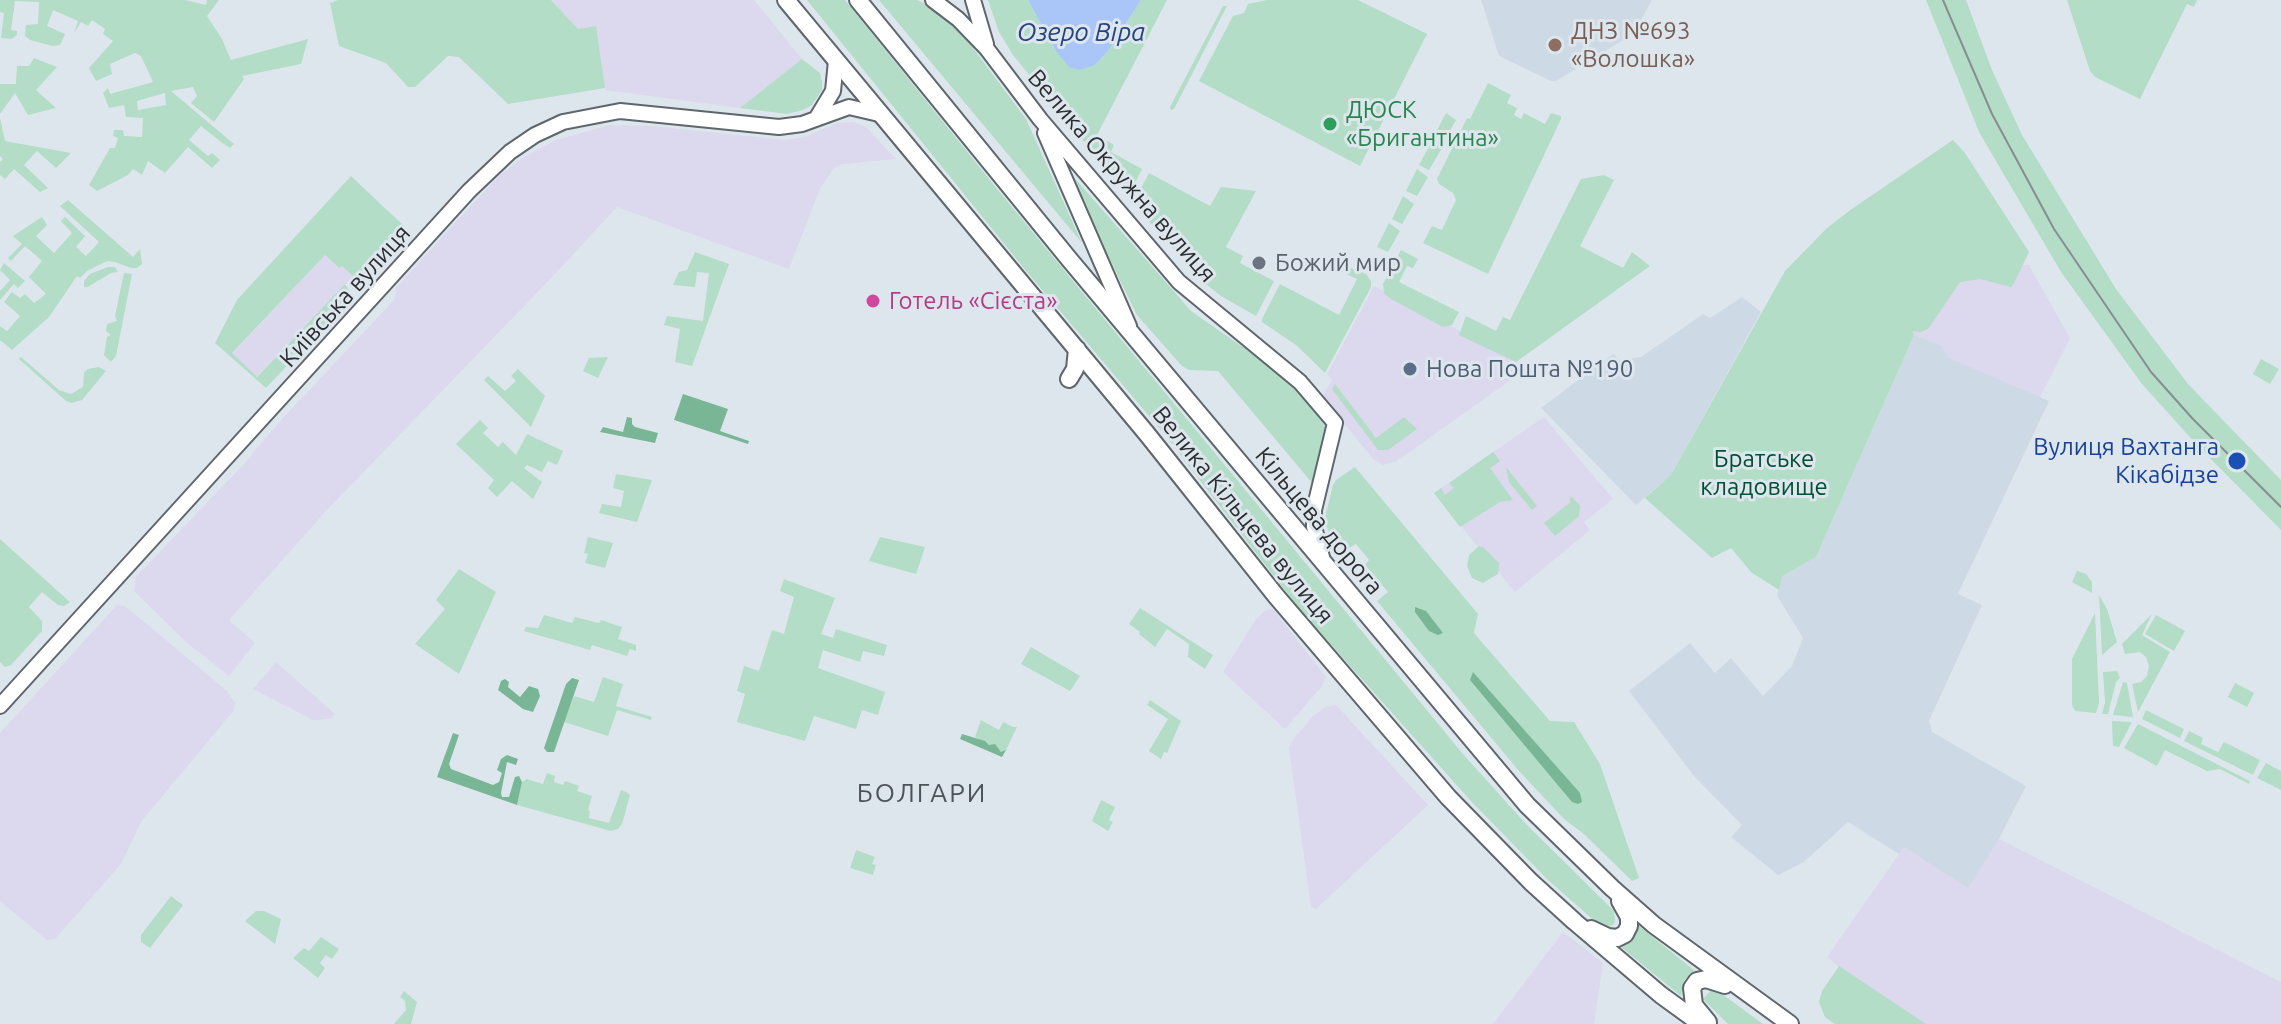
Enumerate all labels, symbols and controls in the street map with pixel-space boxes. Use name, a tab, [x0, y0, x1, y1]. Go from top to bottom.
water label: Озеро Віра	[1017, 16, 1145, 48]
place label: ДНЗ №693 «Волошка»	[1571, 17, 1695, 73]
marker: ДНЗ №693 «Волошка»	[1546, 36, 1564, 54]
street label: Велика Окружна вулиця	[1022, 64, 1222, 288]
place label: ДЮСК «Бригантина»	[1346, 96, 1499, 152]
marker: ДЮСК «Бригантина»	[1321, 115, 1339, 133]
street label: Київська вулиця	[274, 219, 416, 373]
place label: Божий мир	[1275, 249, 1401, 277]
marker: Божий мир	[1250, 254, 1268, 272]
place label: Готель «Сієста»	[889, 287, 1057, 315]
marker: Готель «Сієста»	[864, 292, 882, 310]
place label: Нова Пошта №190	[1426, 355, 1633, 383]
marker: Нова Пошта №190	[1401, 360, 1419, 378]
street label: Велика Кільцева вулиця	[1146, 400, 1340, 630]
place label: Вулиця Вахтанга Кікабідзе	[2033, 433, 2219, 489]
street label: Кільцева дорога	[1249, 442, 1389, 600]
park label: Братське кладовище	[1700, 445, 1828, 501]
marker: Вулиця Вахтанга Кікабідзе	[2226, 450, 2248, 472]
district label: БОЛГАРИ	[857, 777, 987, 809]

